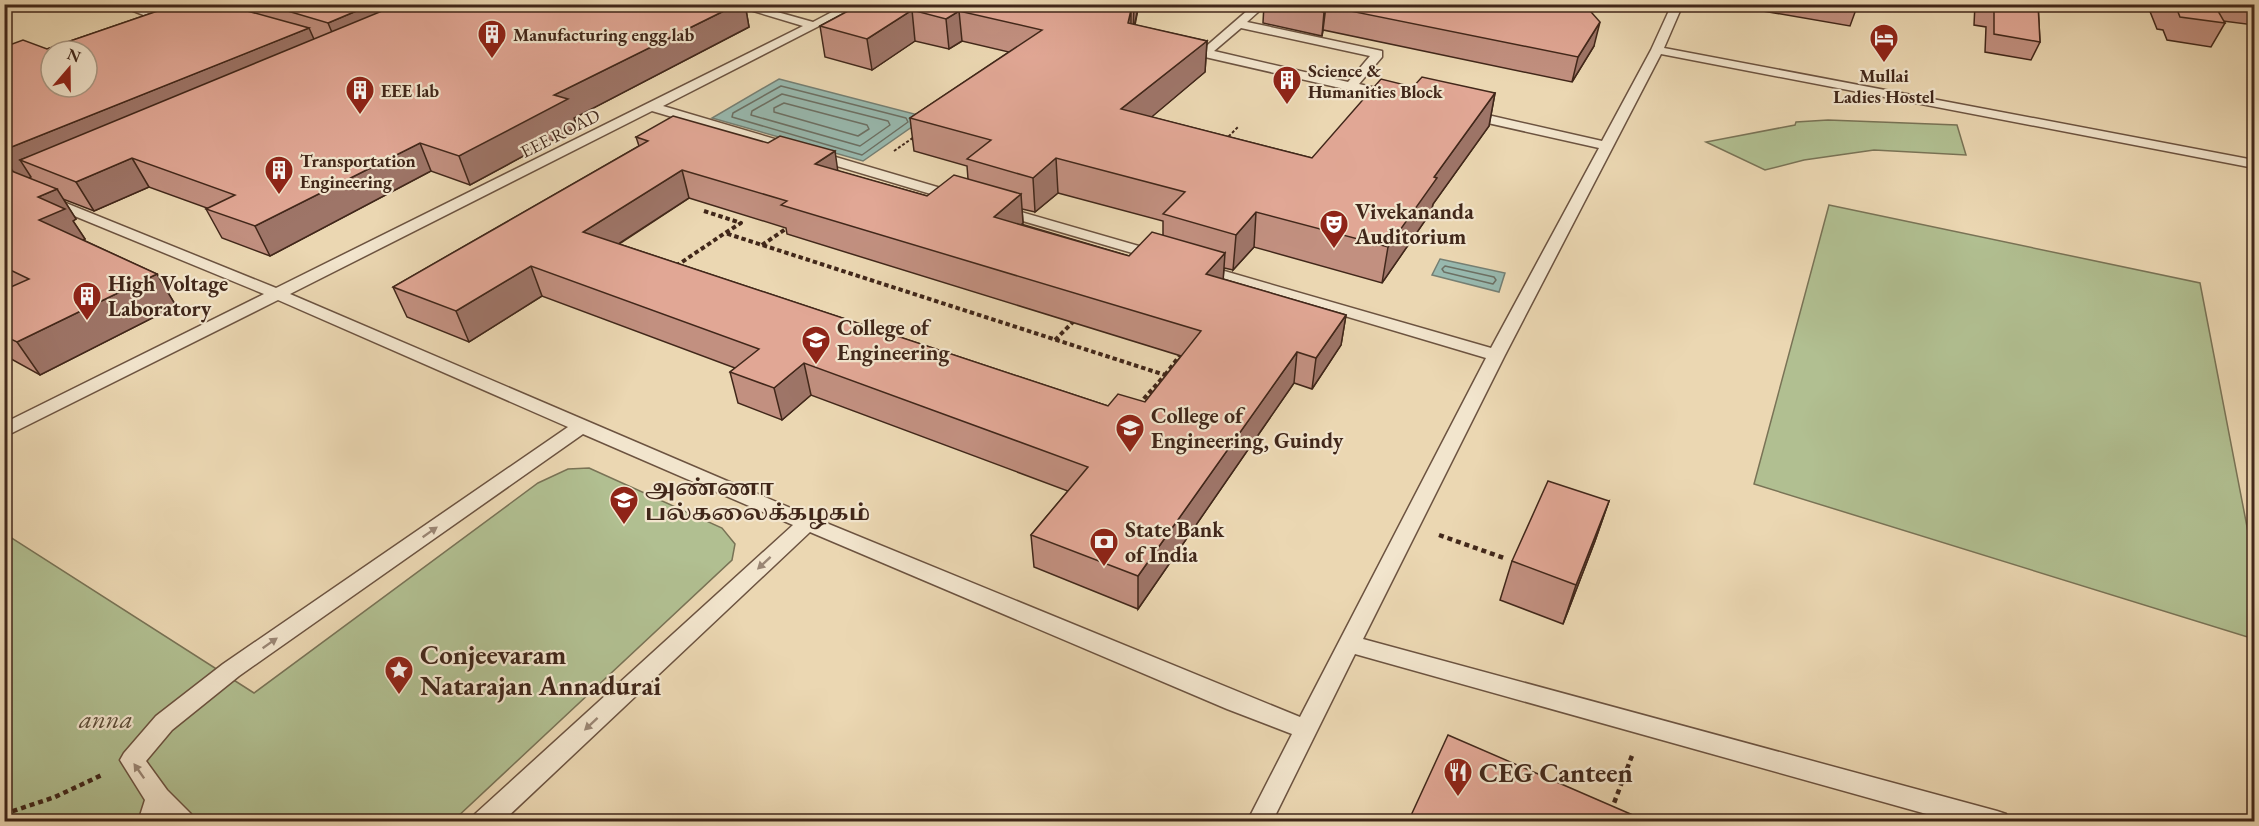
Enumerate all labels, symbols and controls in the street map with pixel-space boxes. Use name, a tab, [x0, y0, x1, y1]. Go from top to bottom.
building icon: Manufacturing engg lab	[476, 18, 508, 60]
hotel icon: Mullai Ladies Hostel	[1868, 22, 1900, 64]
place label: Manufacturing engg lab	[513, 23, 694, 46]
north arrow	[39, 39, 99, 99]
text: N	[64, 43, 84, 67]
place label: Science & Humanities Block	[1308, 59, 1444, 103]
building icon: Science & Humanities Block	[1271, 64, 1303, 106]
place label: Mullai Ladies Hostel	[1833, 64, 1935, 108]
building icon: EEE lab	[344, 74, 376, 116]
place label: EEE lab	[381, 79, 439, 102]
street label: EEE ROAD	[516, 103, 604, 163]
place label: Transportation Engineering	[300, 149, 416, 193]
building icon: Transportation Engineering	[263, 154, 295, 196]
place label: Vivekananda Auditorium	[1354, 197, 1474, 251]
theatre icon: Vivekananda Auditorium	[1318, 208, 1350, 250]
place label: High Voltage Laboratory	[108, 269, 228, 323]
building icon: High Voltage Laboratory	[71, 280, 103, 322]
place label: College of Engineering	[837, 313, 950, 367]
school or university icon: College of Engineering	[800, 324, 832, 366]
place label: College of Engineering, Guindy	[1151, 401, 1344, 455]
school or university icon: College of Engineering, Guindy	[1114, 412, 1146, 454]
place label: அண்ணா பல்கலைக்கழகம்	[645, 473, 870, 530]
school or university icon: அண்ணா பல்கலைக்கழகம்	[608, 484, 640, 526]
place label: State Bank of India	[1125, 515, 1225, 569]
one-way arrow	[422, 526, 438, 538]
bank icon: State Bank of India	[1088, 526, 1120, 568]
one-way arrow	[757, 556, 772, 569]
place label: Conjeevaram Natarajan Annadurai	[420, 637, 661, 703]
one-way arrow	[262, 638, 278, 649]
place icon: Conjeevaram Natarajan Annadurai	[383, 654, 415, 696]
park label: anna	[78, 701, 133, 736]
one-way arrow	[584, 717, 598, 731]
place label: CEG Canteen	[1479, 755, 1633, 790]
restaurant icon: CEG Canteen	[1442, 756, 1474, 798]
one-way arrow	[133, 763, 145, 779]

